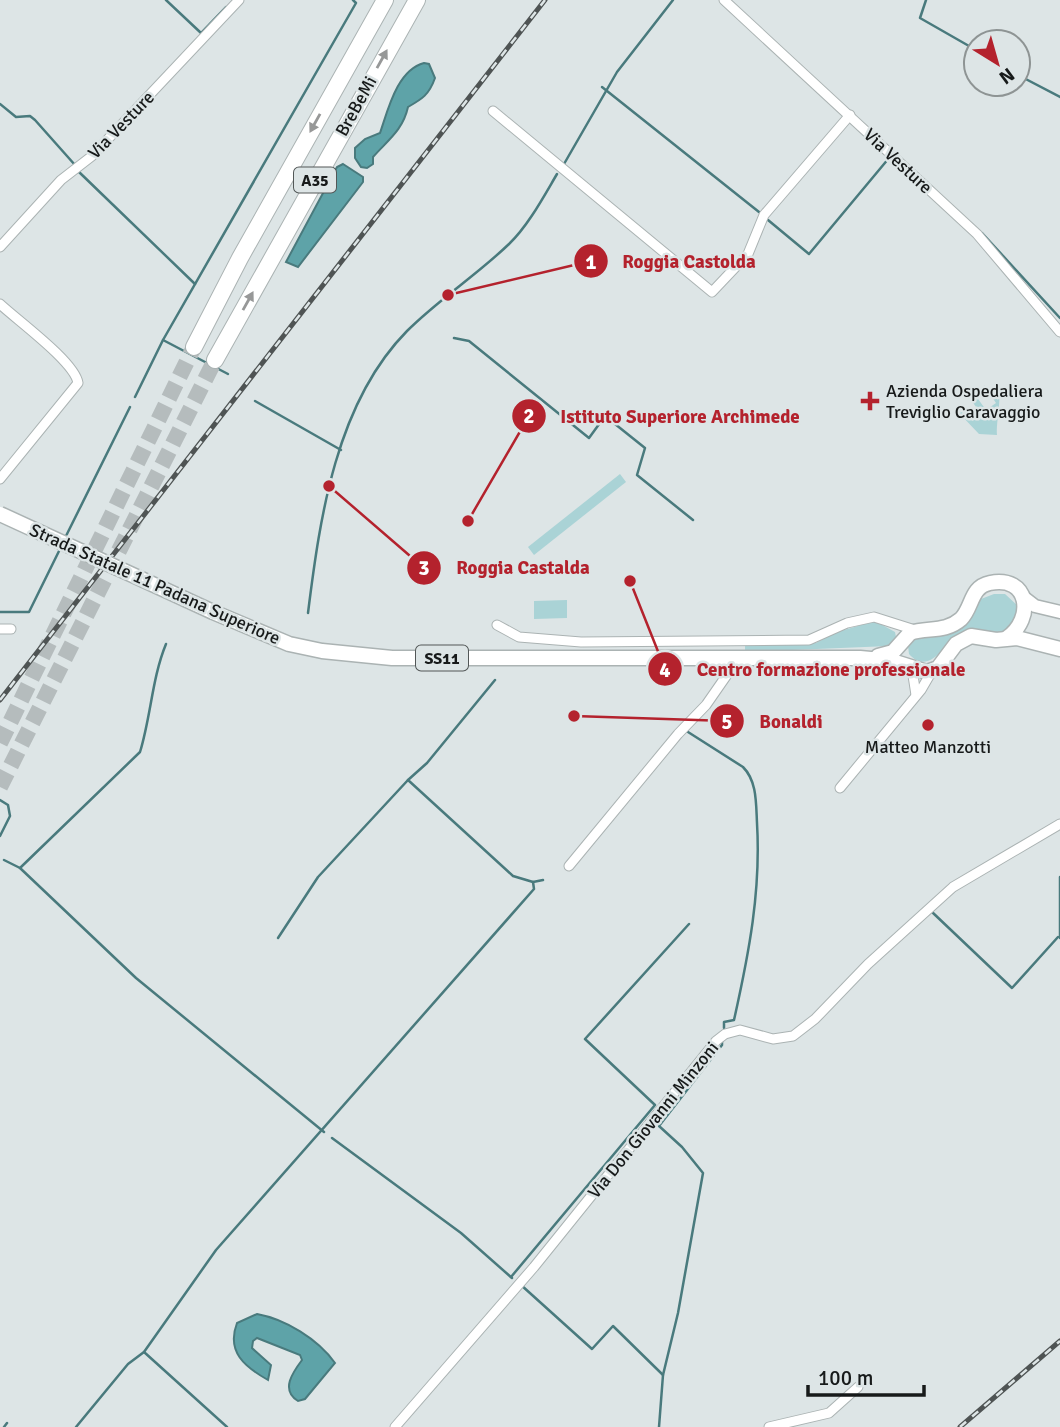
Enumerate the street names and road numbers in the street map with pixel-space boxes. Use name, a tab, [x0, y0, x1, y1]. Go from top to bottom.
street label: BreBeMi	[331, 72, 381, 140]
street label: Via Vesture	[83, 86, 159, 164]
street label: Via Vesture	[859, 124, 937, 198]
road number: A35	[294, 168, 336, 192]
street label: Strada Statale 11 Padana Superiore	[26, 519, 284, 649]
road number: SS11	[416, 646, 468, 670]
street label: Via Don Giovanni Minzoni	[583, 1037, 723, 1203]

